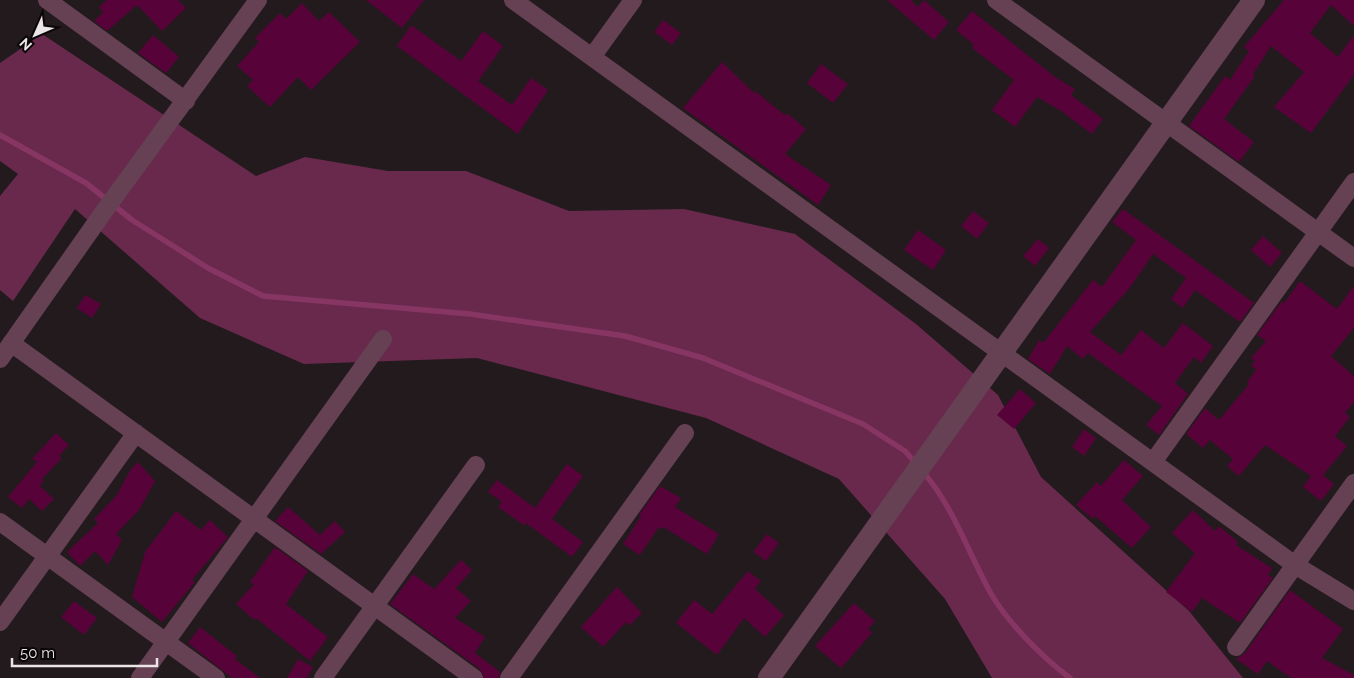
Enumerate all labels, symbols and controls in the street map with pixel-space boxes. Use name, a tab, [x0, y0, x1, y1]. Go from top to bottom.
north arrow	[10, 10, 60, 60]
text: N	[16, 35, 35, 54]
scale bar	[12, 636, 158, 668]
text: 50 m	[20, 644, 55, 662]

